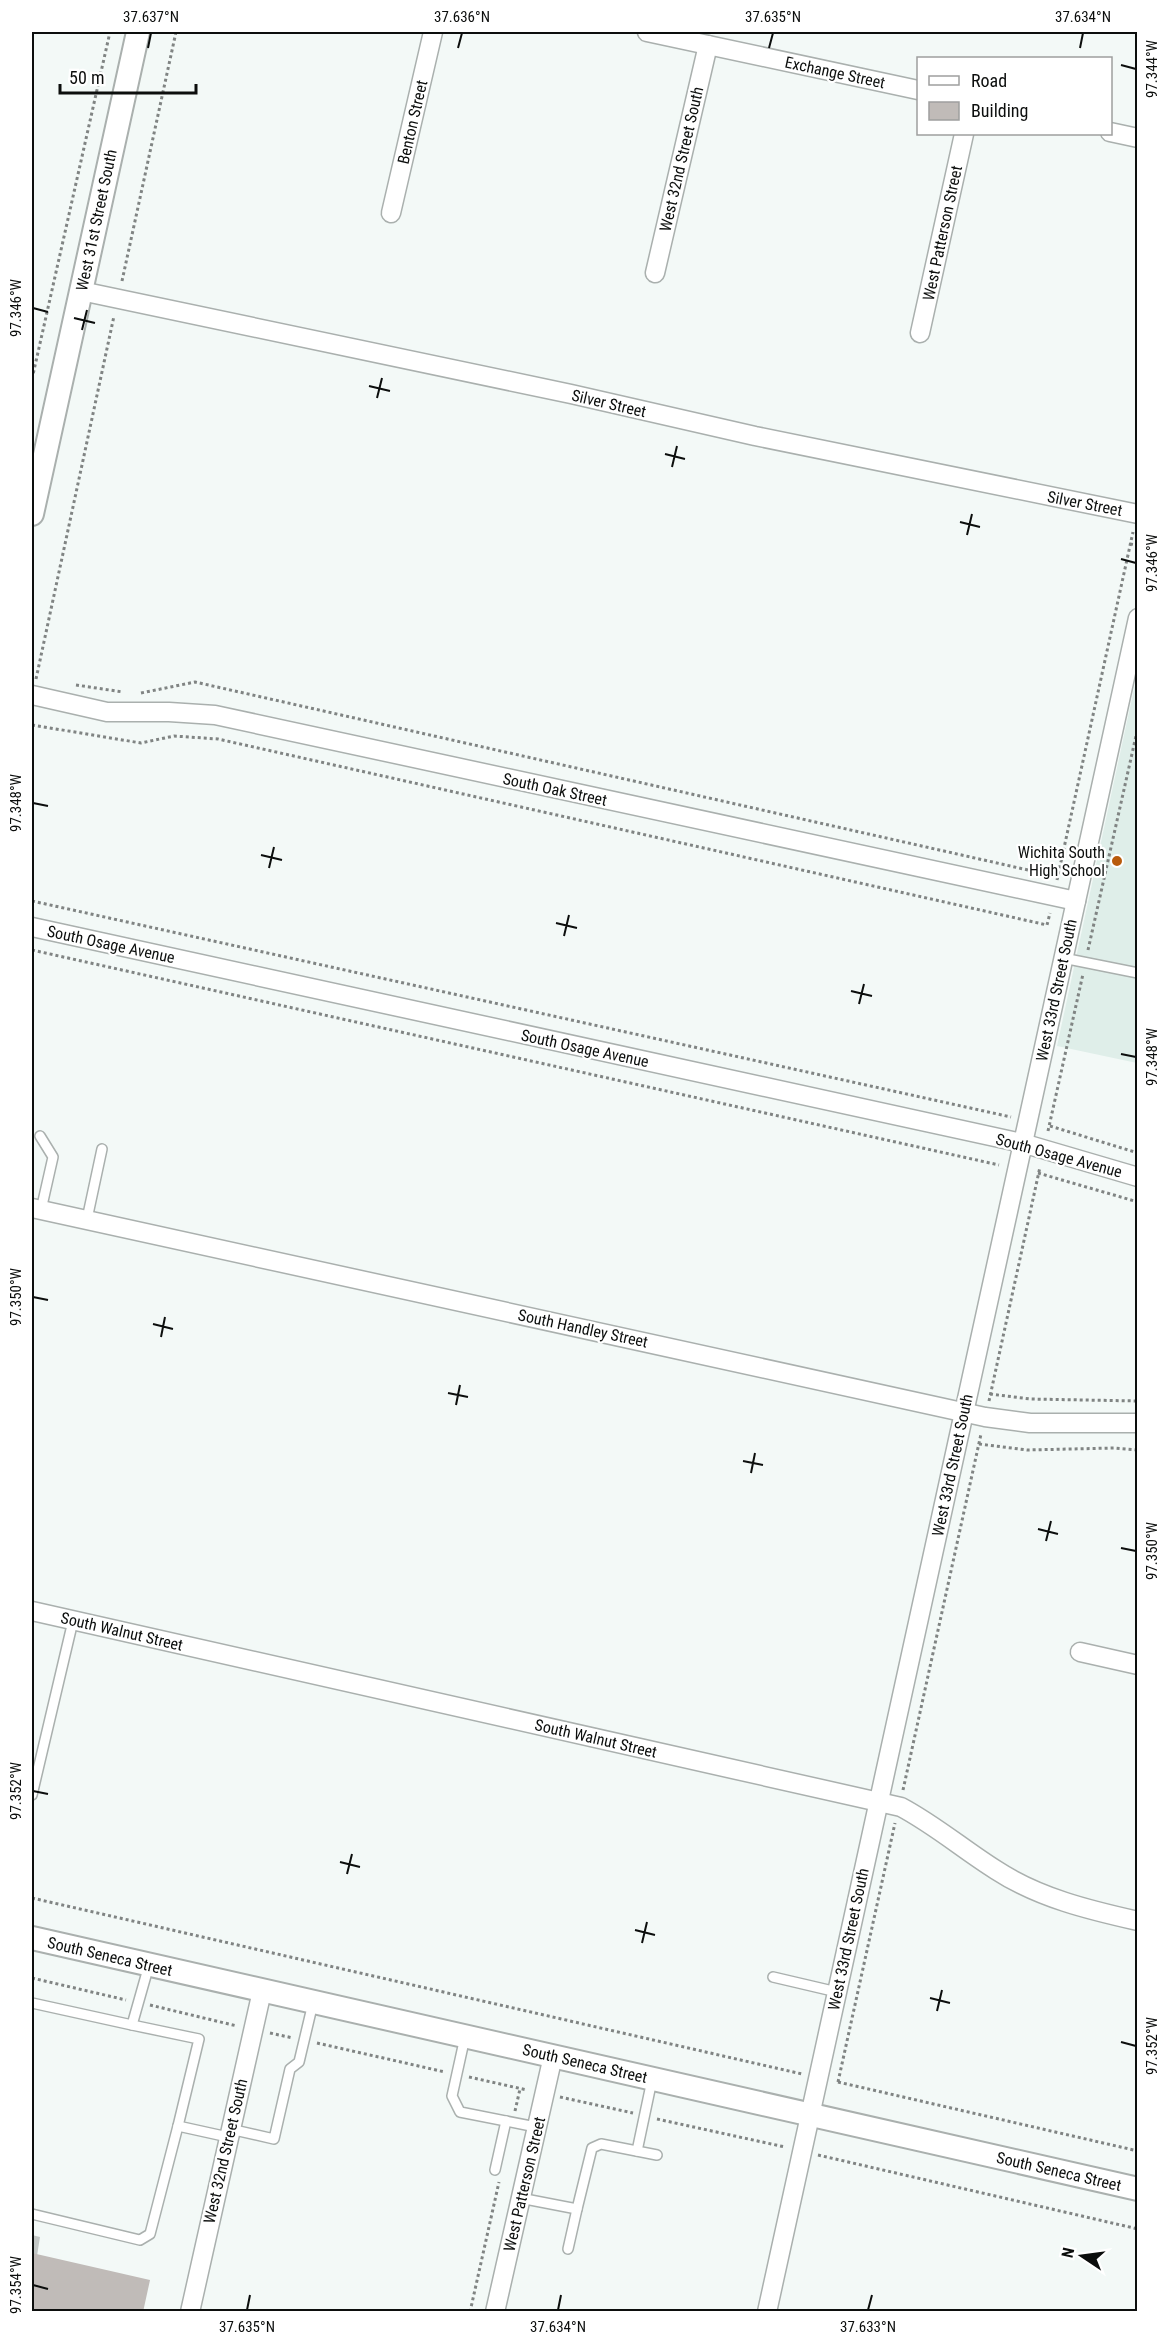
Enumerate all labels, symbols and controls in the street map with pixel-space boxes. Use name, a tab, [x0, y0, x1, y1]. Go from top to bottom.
text: 37.637°N	[123, 8, 179, 26]
text: 37.636°N	[434, 8, 490, 26]
text: 37.635°N	[745, 8, 801, 26]
text: 37.634°N	[1055, 8, 1111, 26]
text: 97.344°W	[1143, 39, 1161, 98]
street label: Exchange Street	[783, 53, 887, 92]
scale bar	[60, 57, 196, 95]
legend	[917, 57, 1112, 135]
text: 50 m	[69, 67, 104, 88]
text: Road	[971, 70, 1007, 91]
street label: Benton Street	[394, 78, 431, 166]
street label: West 32nd Street South	[656, 85, 707, 233]
text: Building	[971, 100, 1028, 121]
street label: West 31st Street South	[72, 148, 121, 293]
street label: West Patterson Street	[919, 164, 966, 302]
text: 97.346°W	[7, 278, 25, 337]
street label: Silver Street	[570, 386, 648, 421]
street label: Silver Street	[1046, 487, 1124, 520]
text: 97.346°W	[1143, 533, 1161, 592]
street label: South Oak Street	[501, 769, 609, 810]
text: 97.348°W	[7, 773, 25, 832]
place label: Wichita South High School	[1018, 843, 1105, 880]
marker: Wichita South High School	[1110, 854, 1124, 868]
street label: West 33rd Street South	[1032, 917, 1081, 1063]
street label: South Osage Avenue	[45, 922, 176, 967]
street label: South Osage Avenue	[519, 1026, 650, 1071]
text: 97.348°W	[1143, 1027, 1161, 1086]
street label: South Osage Avenue	[994, 1129, 1124, 1181]
text: 97.350°W	[7, 1267, 25, 1326]
street label: South Handley Street	[516, 1305, 650, 1352]
street label: West 33rd Street South	[928, 1392, 977, 1538]
text: 97.350°W	[1143, 1521, 1161, 1580]
street label: South Walnut Street	[59, 1608, 185, 1655]
street label: South Walnut Street	[533, 1715, 659, 1762]
text: 97.352°W	[7, 1761, 25, 1820]
street label: West 33rd Street South	[824, 1866, 873, 2012]
street label: South Seneca Street	[46, 1933, 174, 1980]
text: 97.352°W	[1143, 2016, 1161, 2075]
street label: South Seneca Street	[521, 2040, 649, 2087]
street label: West 32nd Street South	[200, 2077, 251, 2225]
street label: West Patterson Street	[500, 2115, 549, 2253]
street label: South Seneca Street	[995, 2148, 1123, 2195]
north arrow	[1052, 2226, 1112, 2286]
text: N	[1058, 2246, 1078, 2260]
text: 97.354°W	[7, 2255, 25, 2314]
text: 37.635°N	[219, 2318, 275, 2336]
text: 37.634°N	[530, 2318, 586, 2336]
text: 37.633°N	[840, 2318, 896, 2336]

